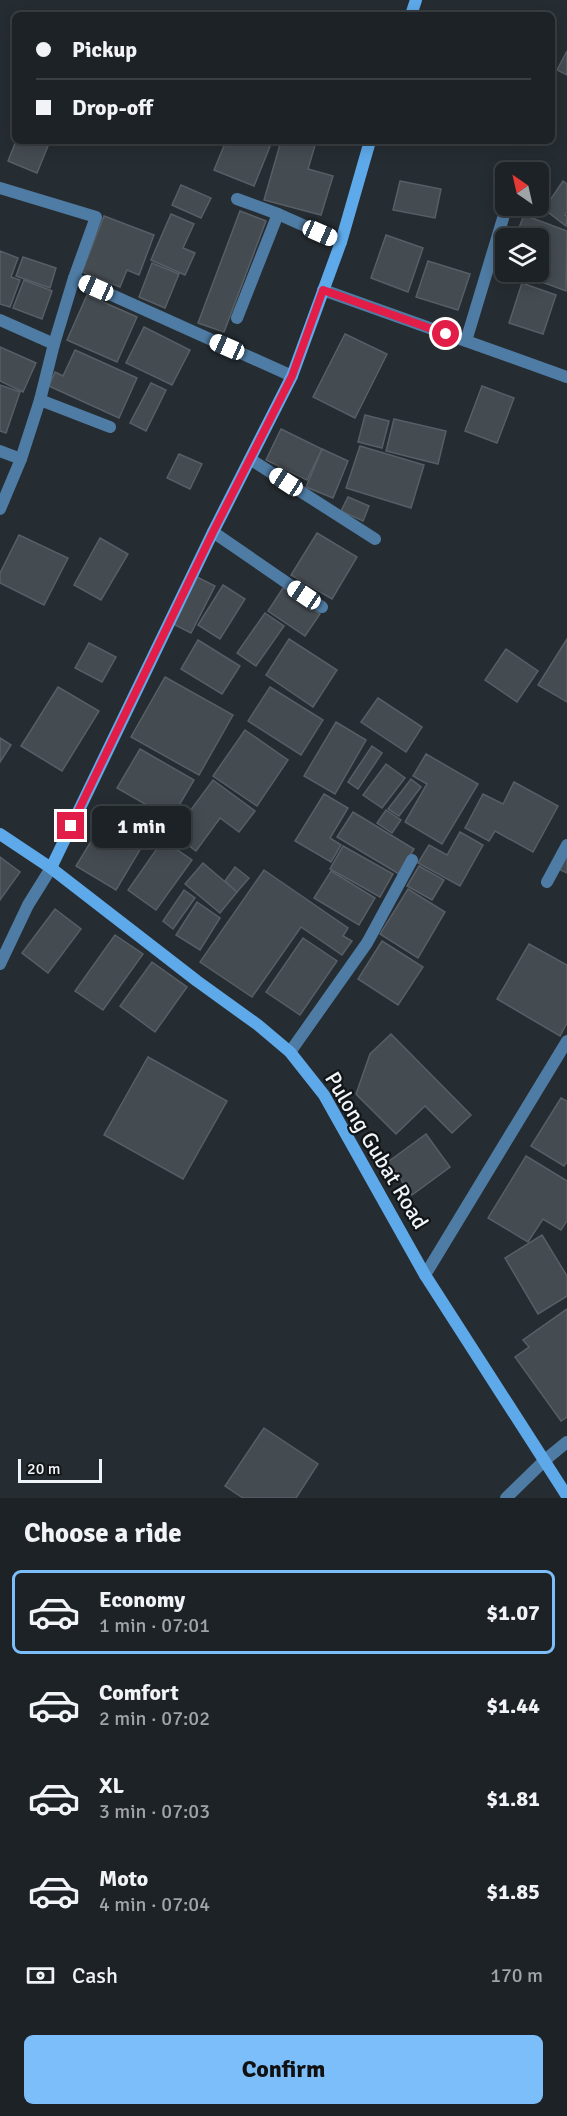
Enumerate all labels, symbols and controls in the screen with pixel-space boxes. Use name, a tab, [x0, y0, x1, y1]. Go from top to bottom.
text: Pickup	[72, 36, 137, 63]
text: Drop-off	[72, 94, 153, 121]
north arrow	[495, 162, 549, 216]
map controls	[495, 162, 549, 282]
car	[300, 217, 340, 249]
button: layers	[495, 228, 549, 282]
car	[76, 272, 116, 304]
route start	[432, 320, 459, 347]
car	[207, 331, 247, 363]
car	[266, 465, 306, 499]
car	[284, 577, 324, 613]
callout: 1 min	[92, 805, 191, 847]
route end	[57, 812, 84, 839]
text: 1 min	[117, 814, 166, 839]
street label: Pulong Gubat Road	[319, 1067, 434, 1234]
scale bar	[18, 1456, 102, 1484]
text: 20 m	[27, 1459, 61, 1479]
text: Choose a ride	[24, 1517, 182, 1550]
icon: car	[27, 1585, 81, 1639]
text: Economy	[99, 1586, 185, 1613]
text: $1.07	[486, 1599, 540, 1626]
text: 1 min · 07:01	[99, 1613, 210, 1638]
icon: car	[27, 1678, 81, 1732]
text: Comfort	[99, 1679, 179, 1706]
text: $1.44	[486, 1692, 540, 1719]
text: 2 min · 07:02	[99, 1706, 210, 1731]
icon: car	[27, 1771, 81, 1825]
text: XL	[99, 1772, 124, 1799]
text: $1.81	[486, 1785, 540, 1812]
text: 3 min · 07:03	[99, 1799, 210, 1824]
icon: car	[27, 1864, 81, 1918]
text: Moto	[99, 1865, 148, 1892]
text: $1.85	[486, 1878, 540, 1905]
text: 4 min · 07:04	[99, 1892, 210, 1917]
icon: cash	[24, 1959, 57, 1992]
text: Cash	[72, 1962, 118, 1989]
text: 170 m	[490, 1963, 543, 1988]
button: Confirm	[24, 2035, 543, 2104]

